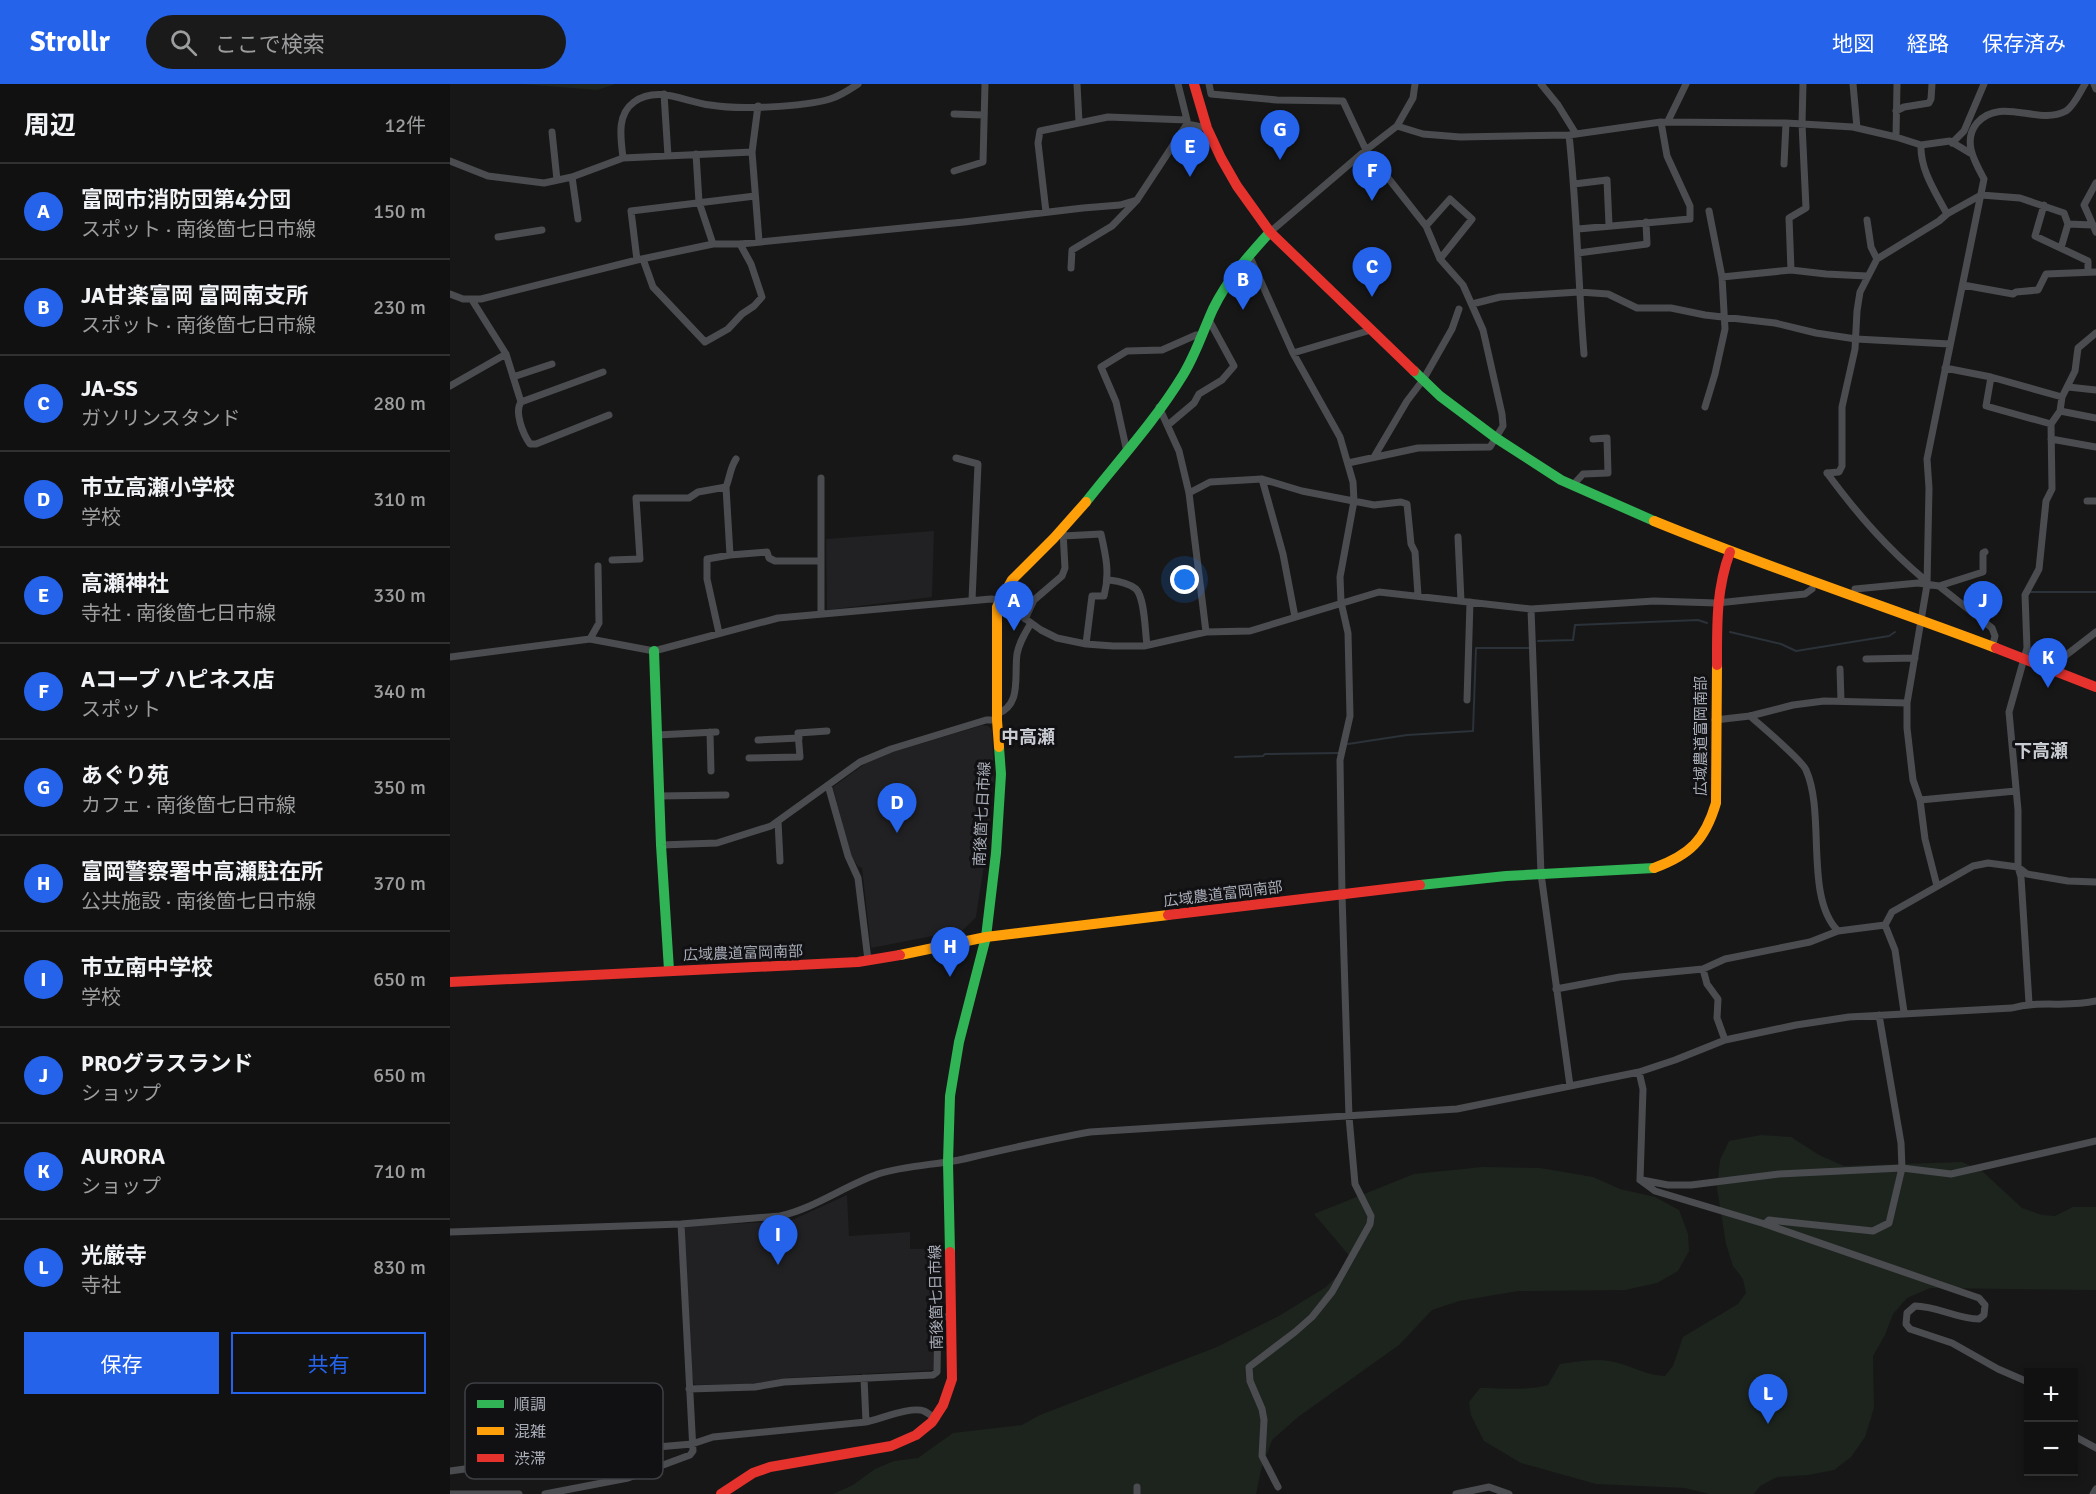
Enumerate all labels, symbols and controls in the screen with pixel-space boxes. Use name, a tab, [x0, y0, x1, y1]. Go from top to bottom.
search box	[146, 15, 566, 69]
text: Strollr	[30, 25, 110, 59]
icon: search	[167, 26, 200, 59]
text: ここで検索	[215, 31, 325, 58]
text: 地図	[1832, 31, 1874, 57]
text: 経路	[1907, 31, 1949, 57]
text: 保存済み	[1982, 31, 2066, 57]
text: 周辺	[24, 110, 76, 142]
pin: G	[1260, 110, 1300, 160]
text: 12件	[384, 113, 426, 138]
pin: E	[1170, 128, 1210, 177]
pin: F	[1352, 152, 1392, 201]
text: 富岡市消防団第4分団	[81, 186, 291, 213]
text: A	[37, 199, 50, 224]
text: 150 m	[373, 199, 426, 224]
text: スポット · 南後箇七日市線	[81, 217, 316, 242]
pin: C	[1352, 248, 1392, 297]
pin: B	[1224, 260, 1262, 310]
text: JA甘楽富岡 富岡南支所	[81, 282, 308, 309]
text: B	[37, 295, 50, 320]
text: 230 m	[373, 295, 426, 320]
text: スポット · 南後箇七日市線	[81, 313, 316, 338]
text: JA-SS	[81, 375, 138, 402]
text: C	[37, 391, 50, 416]
text: 280 m	[373, 391, 426, 416]
text: ガソリンスタンド	[81, 406, 241, 431]
text: 市立高瀬小学校	[81, 474, 235, 501]
text: D	[37, 487, 50, 512]
text: 310 m	[373, 487, 426, 512]
text: 学校	[81, 505, 121, 530]
your location	[1170, 565, 1199, 594]
text: 高瀬神社	[81, 570, 169, 597]
pin: A	[994, 582, 1034, 631]
pin: J	[1964, 582, 2002, 631]
text: E	[38, 583, 49, 608]
text: 330 m	[373, 583, 426, 608]
text: 寺社 · 南後箇七日市線	[81, 601, 276, 626]
pin: K	[2028, 638, 2068, 688]
text: Aコープ ハピネス店	[81, 666, 275, 693]
street label: 広域農道富岡南部	[1692, 676, 1710, 796]
text: F	[38, 679, 49, 704]
text: 340 m	[373, 679, 426, 704]
text: スポット	[81, 697, 161, 722]
district label: 中高瀬	[1001, 726, 1055, 748]
district label: 下高瀬	[2014, 740, 2068, 762]
street label: 南後箇七日市線	[970, 761, 994, 867]
text: あぐり苑	[81, 762, 169, 789]
text: G	[37, 775, 50, 800]
text: 350 m	[373, 775, 426, 800]
pin: D	[878, 784, 916, 833]
text: カフェ · 南後箇七日市線	[81, 793, 296, 818]
text: 富岡警察署中高瀬駐在所	[81, 858, 323, 885]
text: H	[37, 871, 50, 896]
text: 370 m	[373, 871, 426, 896]
street label: 広域農道富岡南部	[1162, 878, 1284, 910]
text: 公共施設 · 南後箇七日市線	[81, 889, 316, 914]
pin: H	[930, 928, 970, 977]
street label: 広域農道富岡南部	[683, 942, 803, 964]
text: 市立南中学校	[81, 954, 213, 981]
text: I	[40, 967, 47, 992]
text: 650 m	[373, 967, 426, 992]
text: 学校	[81, 985, 121, 1010]
text: PROグラスランド	[81, 1050, 253, 1077]
text: J	[39, 1063, 48, 1088]
text: 650 m	[373, 1063, 426, 1088]
text: ショップ	[81, 1081, 161, 1106]
text: AURORA	[81, 1143, 165, 1170]
text: K	[37, 1159, 50, 1184]
text: 710 m	[373, 1159, 426, 1184]
text: ショップ	[81, 1174, 161, 1199]
pin: I	[758, 1216, 798, 1265]
text: 光厳寺	[81, 1242, 147, 1269]
street label: 南後箇七日市線	[926, 1244, 946, 1350]
text: L	[38, 1255, 49, 1280]
text: 830 m	[373, 1255, 426, 1280]
text: 寺社	[81, 1273, 121, 1298]
button: 保存	[24, 1332, 219, 1394]
button: 共有	[231, 1332, 426, 1394]
map controls	[2024, 1368, 2078, 1476]
button: +	[2024, 1368, 2078, 1422]
pin: L	[1748, 1374, 1788, 1424]
legend	[465, 1383, 663, 1479]
text: 順調	[514, 1395, 546, 1415]
text: 混雑	[514, 1422, 546, 1442]
button: −	[2024, 1422, 2078, 1476]
text: 渋滞	[514, 1449, 546, 1469]

